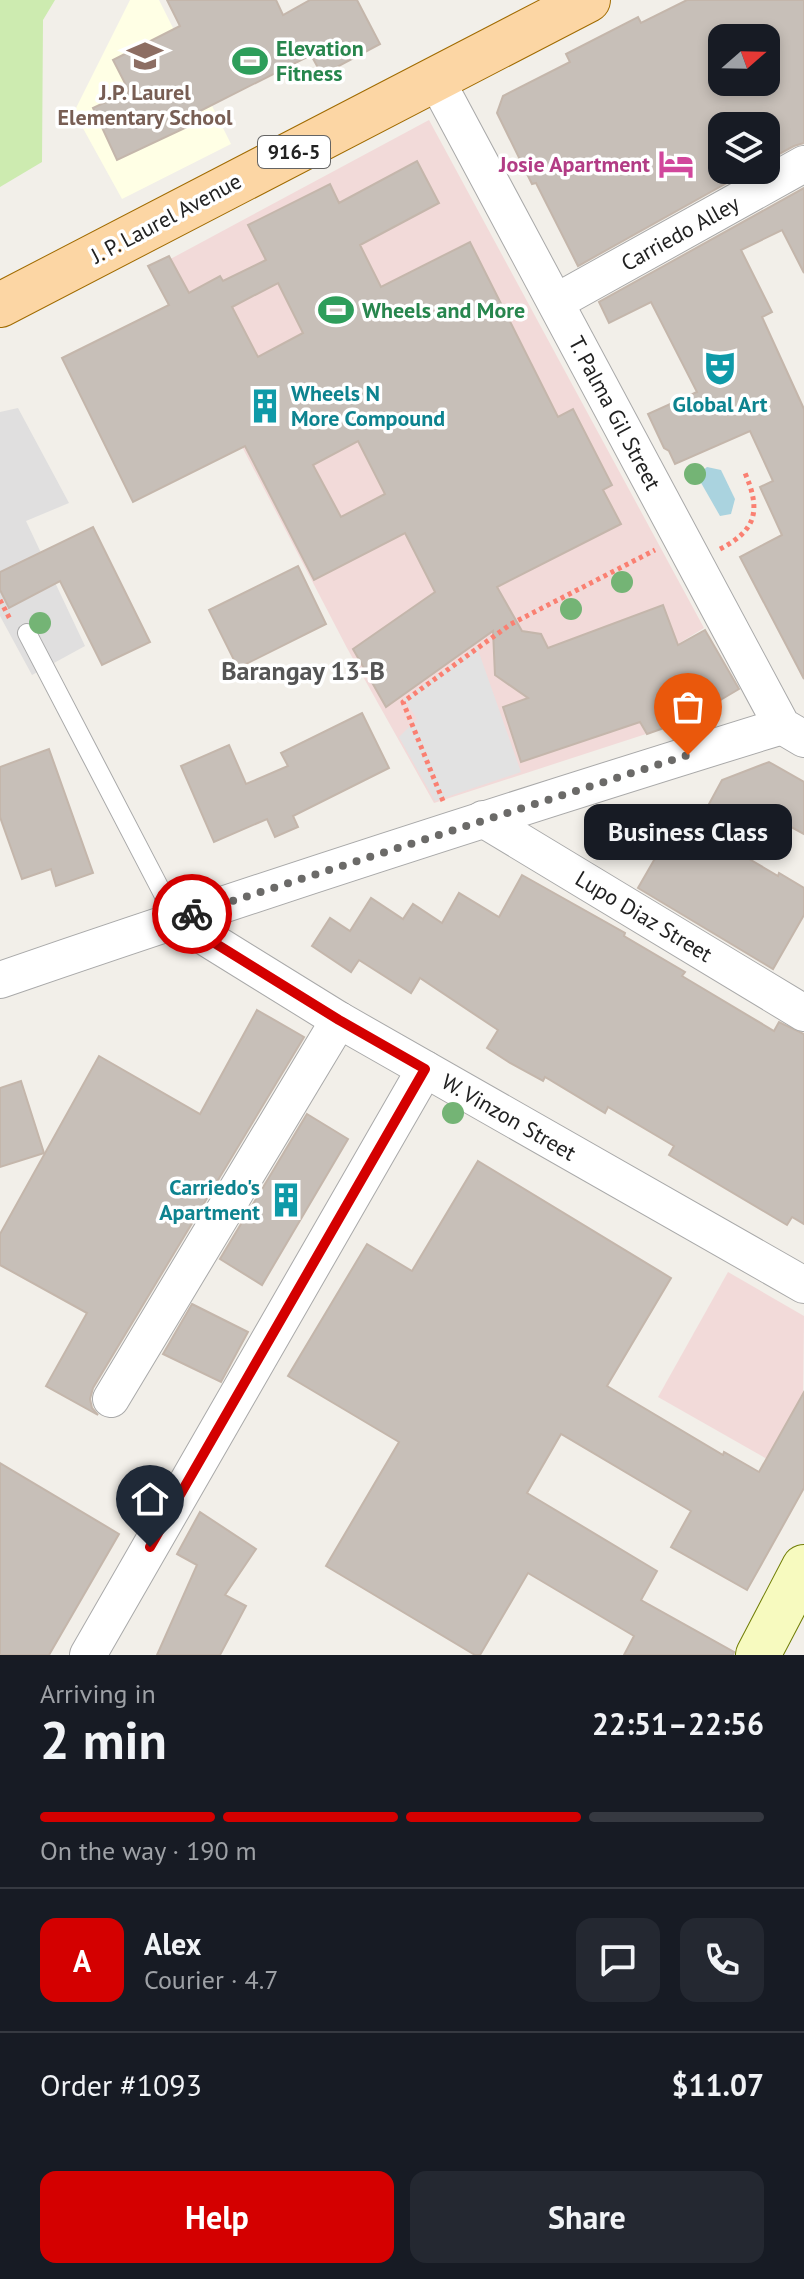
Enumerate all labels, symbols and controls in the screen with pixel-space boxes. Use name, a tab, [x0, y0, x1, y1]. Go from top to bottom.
north arrow	[708, 24, 780, 96]
map controls	[708, 24, 780, 184]
place label: Elevation Fitness	[276, 34, 364, 87]
school or university icon: J.P. Laurel Elementary School	[126, 37, 164, 75]
sports icon: Elevation Fitness	[231, 42, 269, 80]
place label: J.P. Laurel Elementary School	[58, 78, 233, 131]
button: layers	[708, 112, 780, 184]
road number: 916-5	[258, 136, 330, 168]
hotel icon: Josie Apartment	[657, 145, 695, 183]
place label: Josie Apartment	[498, 150, 650, 178]
street label: J. P. Laurel Avenue	[85, 167, 246, 270]
street label: Carriedo Alley	[616, 189, 745, 277]
sports icon: Wheels and More	[317, 291, 355, 329]
place label: Wheels and More	[362, 296, 525, 324]
street label: T. Palma Gil Street	[563, 331, 668, 495]
theatre icon: Global Art	[701, 349, 739, 387]
place label: Wheels N More Compound	[291, 379, 445, 432]
building icon: Wheels N More Compound	[246, 387, 284, 425]
place label: Global Art	[673, 390, 768, 418]
district label: Barangay 13-B	[221, 654, 385, 687]
pin	[654, 673, 722, 755]
icon: bag	[666, 685, 710, 729]
callout: Business Class	[584, 803, 792, 859]
text: Business Class	[608, 815, 768, 848]
street label: Lupo Diaz Street	[570, 864, 718, 968]
courier	[152, 874, 232, 954]
icon: bike	[170, 892, 214, 936]
street label: W. Vinzon Street	[437, 1067, 582, 1167]
place label: Carriedo's Apartment	[159, 1173, 260, 1226]
building icon: Carriedo's Apartment	[267, 1181, 305, 1219]
pin	[116, 1465, 184, 1547]
icon: home	[128, 1477, 172, 1521]
text: Arriving in	[40, 1677, 156, 1710]
text: 22:51–22:56	[592, 1704, 764, 1743]
text: 2 min	[40, 1706, 167, 1773]
text: On the way · 190 m	[40, 1834, 257, 1867]
button: chat	[576, 1918, 660, 2002]
button: phone	[680, 1918, 764, 2002]
text: Alex	[144, 1924, 201, 1963]
text: A	[73, 1941, 91, 1980]
text: Courier · 4.7	[144, 1963, 278, 1996]
text: Order #1093	[40, 2065, 202, 2104]
text: $11.07	[672, 2065, 764, 2104]
button: Help	[40, 2171, 394, 2263]
button: Share	[410, 2171, 764, 2263]

